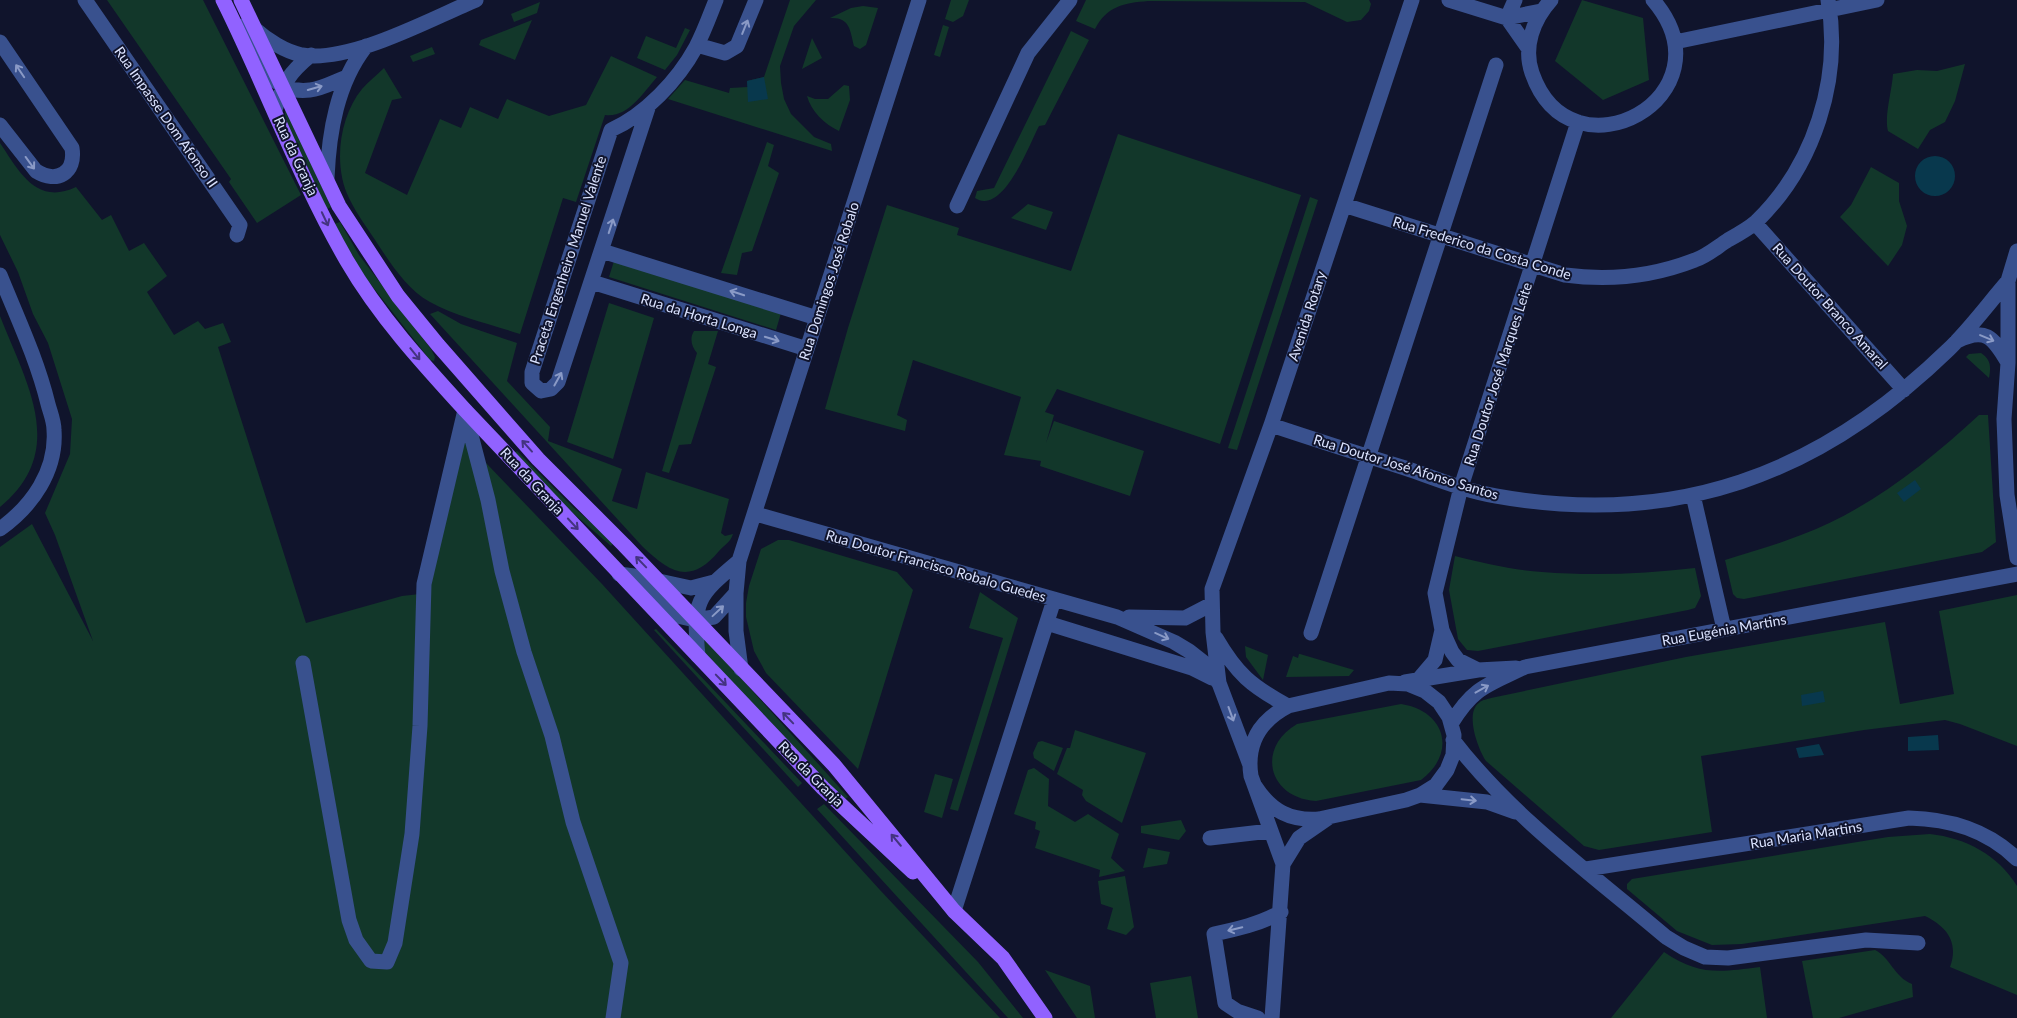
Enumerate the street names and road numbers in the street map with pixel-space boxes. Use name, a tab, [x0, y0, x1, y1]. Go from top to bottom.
street label: Rua Impasse Dom Afonso II	[111, 43, 222, 190]
street label: Rua da Granja	[271, 113, 322, 198]
street label: Praceta Engenheiro Manuel Valente	[526, 154, 609, 366]
street label: Rua Domingos José Robalo	[795, 200, 862, 362]
street label: Rua Frederico da Costa Conde	[1391, 212, 1573, 283]
street label: Rua Doutor Branco Amaral	[1769, 239, 1892, 372]
street label: Avenida Rotary	[1284, 268, 1329, 363]
street label: Rua Doutor José Marques Leite	[1460, 280, 1535, 468]
street label: Rua da Horta Longa	[639, 290, 759, 341]
street label: Rua Doutor José Afonso Santos	[1312, 430, 1501, 503]
street label: Rua da Granja	[497, 444, 568, 518]
street label: Rua Doutor Francisco Robalo Guedes	[824, 526, 1048, 605]
street label: Rua Eugénia Martins	[1660, 610, 1787, 649]
street label: Rua da Granja	[775, 737, 848, 810]
street label: Rua Maria Martins	[1749, 817, 1863, 852]

